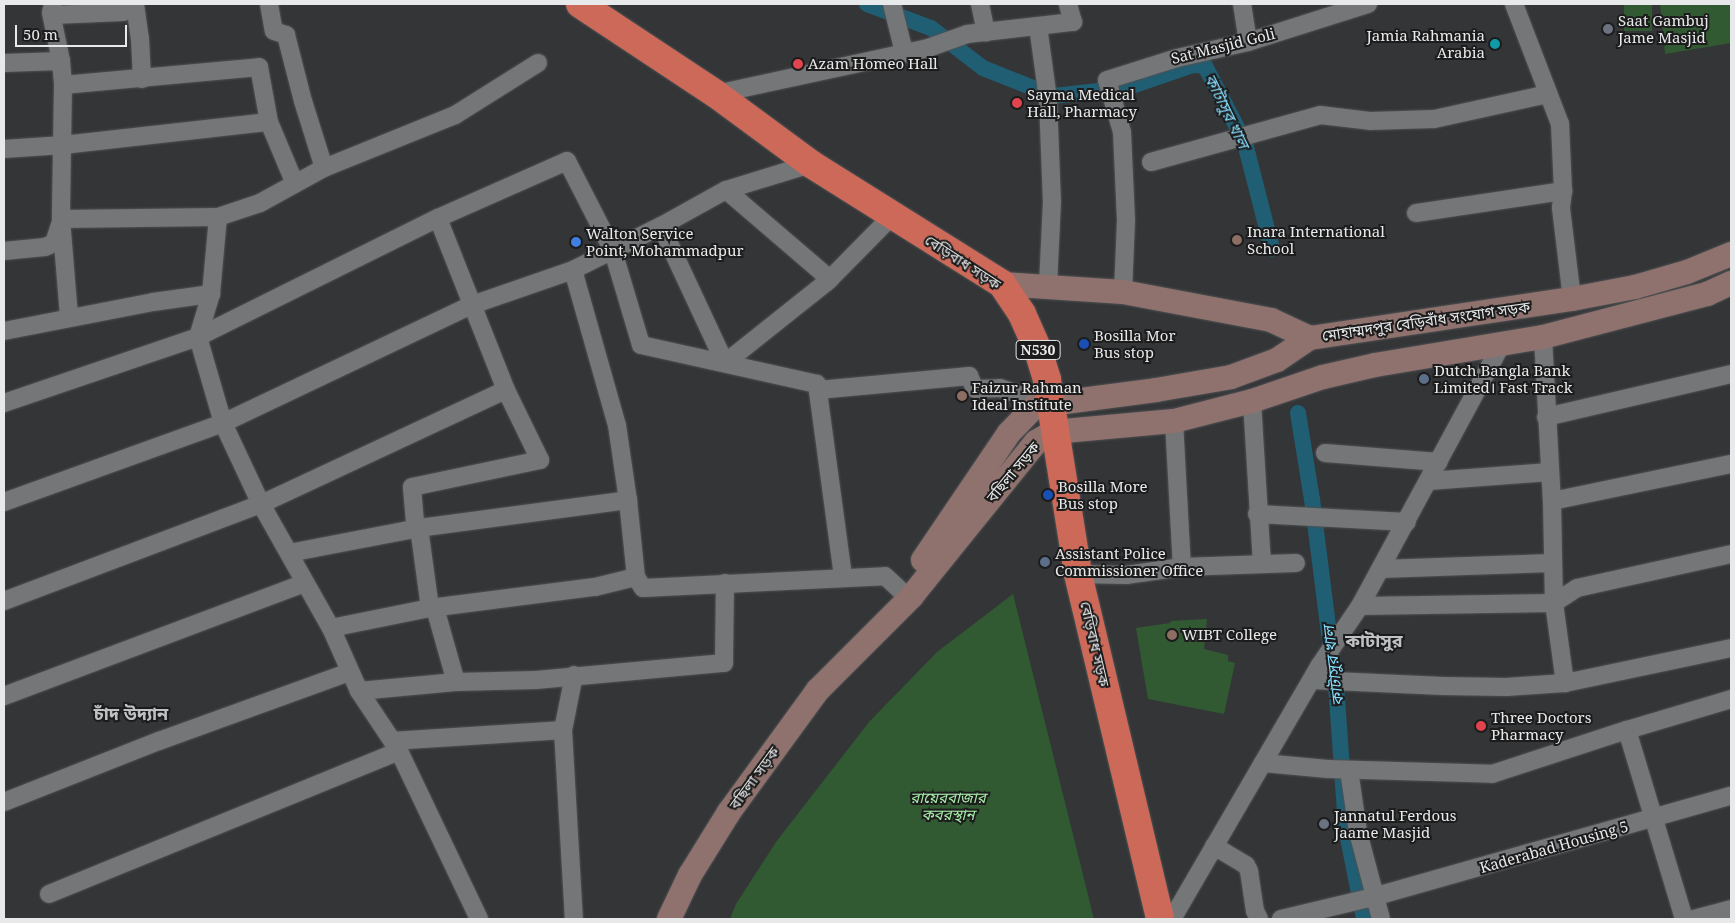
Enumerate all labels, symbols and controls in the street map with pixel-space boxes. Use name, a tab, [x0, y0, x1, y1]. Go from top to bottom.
place label: Saat Gambuj Jame Masjid	[1618, 11, 1709, 46]
scale bar	[18, 15, 130, 47]
marker: Saat Gambuj Jame Masjid	[1602, 23, 1614, 35]
text: 50 m	[23, 24, 58, 44]
street label: Sat Masjid Goli	[1169, 24, 1277, 68]
place label: Jamia Rahmania Arabia	[1367, 26, 1485, 61]
marker: Jamia Rahmania Arabia	[1489, 38, 1501, 50]
place label: Azam Homeo Hall	[808, 55, 938, 73]
marker: Azam Homeo Hall	[792, 58, 804, 70]
water label: কাটাসুর খাল	[1201, 71, 1253, 151]
place label: Sayma Medical Hall, Pharmacy	[1027, 85, 1137, 120]
marker: Sayma Medical Hall, Pharmacy	[1011, 97, 1023, 109]
place label: Inara International School	[1247, 222, 1385, 257]
place label: Walton Service Point, Mohammadpur	[586, 224, 744, 259]
street label: বেড়িবাধ সড়ক	[922, 231, 1004, 293]
marker: Inara International School	[1231, 234, 1243, 246]
marker: Walton Service Point, Mohammadpur	[570, 236, 582, 248]
street label: মোহাম্মদপুর বেড়িবাঁধ সংযোগ সড়ক	[1321, 297, 1531, 345]
place label: Bosilla Mor Bus stop	[1094, 326, 1175, 361]
road number: N530	[1016, 338, 1060, 362]
marker: Bosilla Mor Bus stop	[1078, 338, 1090, 350]
place label: Dutch Bangla Bank Limited। Fast Track	[1434, 361, 1572, 396]
marker: Dutch Bangla Bank Limited। Fast Track	[1418, 373, 1430, 385]
place label: Faizur Rahman Ideal Institute	[972, 378, 1082, 413]
marker: Faizur Rahman Ideal Institute	[956, 390, 968, 402]
street label: বছিলা সড়ক	[983, 438, 1043, 506]
place label: Bosilla More Bus stop	[1058, 477, 1147, 512]
marker: Bosilla More Bus stop	[1042, 489, 1054, 501]
place label: Assistant Police Commissioner Office	[1055, 544, 1203, 579]
marker: Assistant Police Commissioner Office	[1039, 556, 1051, 568]
street label: বেড়িবাধ সড়ক	[1076, 600, 1114, 688]
water label: কাটাসুর খাল	[1319, 625, 1347, 707]
place label: WIBT College	[1182, 626, 1277, 644]
marker: WIBT College	[1166, 629, 1178, 641]
district label: কাটাসুর	[1345, 629, 1403, 651]
district label: চাঁদ উদ্যান	[94, 702, 168, 724]
place label: Three Doctors Pharmacy	[1491, 708, 1591, 743]
marker: Three Doctors Pharmacy	[1475, 720, 1487, 732]
street label: বছিলা সড়ক	[725, 743, 783, 813]
park label: রায়েরবাজার কবরস্থান	[910, 788, 986, 823]
place label: Jannatul Ferdous Jaame Masjid	[1334, 806, 1456, 841]
street label: Kaderabad Housing 5	[1478, 817, 1630, 877]
marker: Jannatul Ferdous Jaame Masjid	[1318, 818, 1330, 830]

